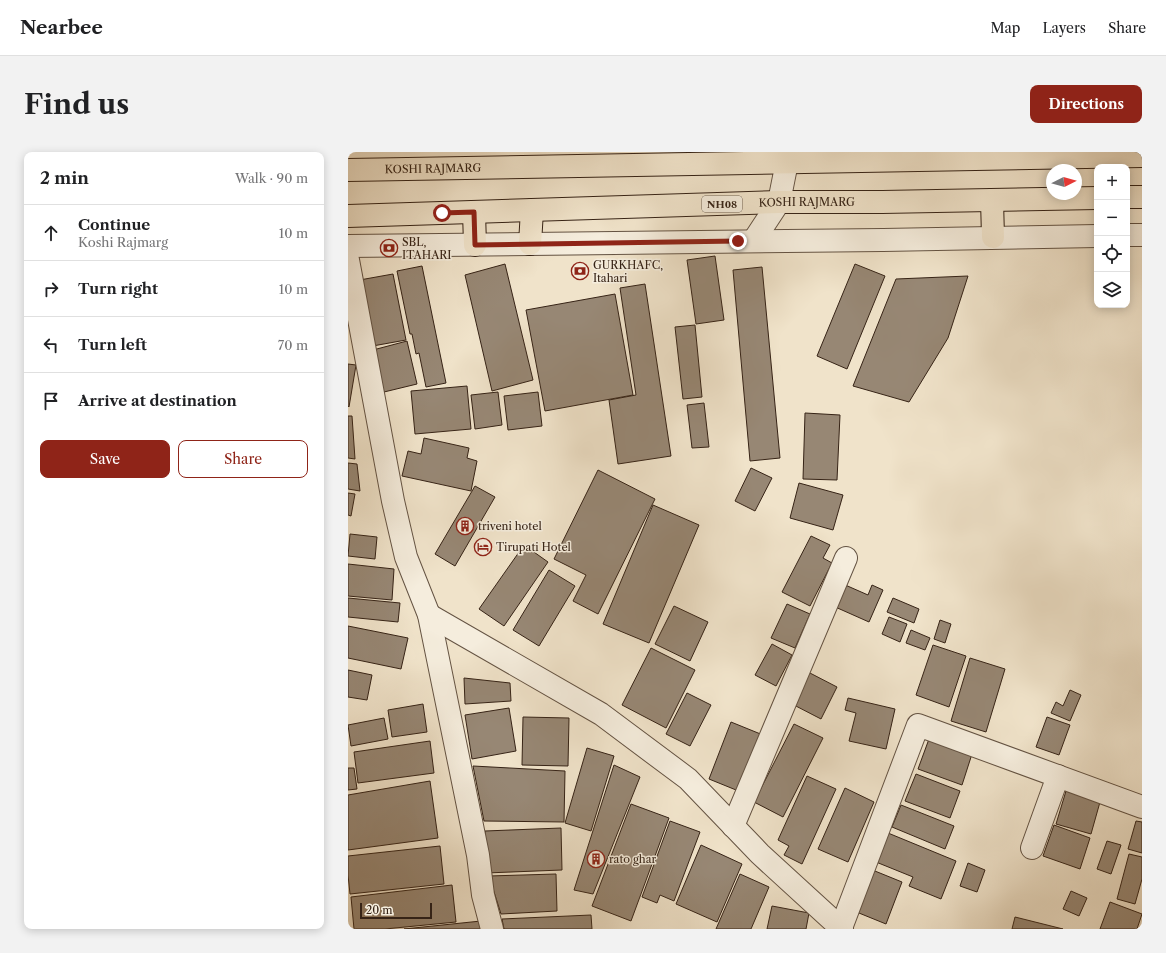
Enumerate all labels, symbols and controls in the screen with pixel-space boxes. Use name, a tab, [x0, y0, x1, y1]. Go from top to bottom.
text: Nearbee	[20, 16, 103, 39]
text: Map	[990, 19, 1020, 37]
text: Layers	[1042, 19, 1086, 37]
text: Share	[1108, 19, 1146, 37]
button: Directions	[1030, 85, 1142, 123]
text: Find us	[24, 87, 129, 121]
street label: KOSHI RAJMARG	[385, 161, 481, 176]
north arrow	[1046, 164, 1082, 200]
map controls	[1094, 164, 1130, 308]
button: +	[1094, 164, 1130, 200]
text: 2 min	[40, 168, 89, 188]
text: Walk · 90 m	[235, 170, 308, 186]
street label: KOSHI RAJMARG	[758, 195, 855, 210]
road number: NH08	[702, 196, 742, 212]
button: −	[1094, 200, 1130, 236]
route start	[433, 204, 451, 222]
text: Continue	[78, 215, 150, 234]
icon: ahead	[40, 222, 62, 244]
text: 10 m	[279, 225, 308, 241]
route end	[729, 232, 747, 250]
text: Koshi Rajmarg	[78, 234, 168, 250]
place label: SBL, ITAHARI	[402, 235, 451, 262]
button: locate	[1094, 236, 1130, 272]
bank icon: SBL, ITAHARI	[379, 238, 399, 258]
place label: GURKHAFC, Itahari	[593, 258, 663, 285]
bank icon: GURKHAFC, Itahari	[570, 261, 590, 281]
button: layers	[1094, 272, 1130, 308]
icon: right	[40, 278, 62, 300]
text: Turn right	[78, 279, 158, 298]
text: 10 m	[279, 281, 308, 297]
icon: left	[40, 334, 62, 356]
text: Turn left	[78, 335, 147, 354]
text: 70 m	[278, 337, 308, 353]
icon: arrive	[40, 390, 62, 412]
text: Arrive at destination	[78, 391, 237, 410]
button: Save	[40, 440, 170, 478]
button: Share	[178, 440, 308, 478]
building icon: triveni hotel	[455, 516, 475, 536]
place label: triveni hotel	[478, 519, 542, 533]
hotel icon: Tirupati Hotel	[473, 537, 493, 557]
place label: Tirupati Hotel	[496, 540, 572, 554]
building icon: rato ghar	[586, 849, 606, 869]
place label: rato ghar	[609, 852, 656, 866]
scale bar	[360, 901, 432, 920]
text: 20 m	[366, 903, 392, 917]

